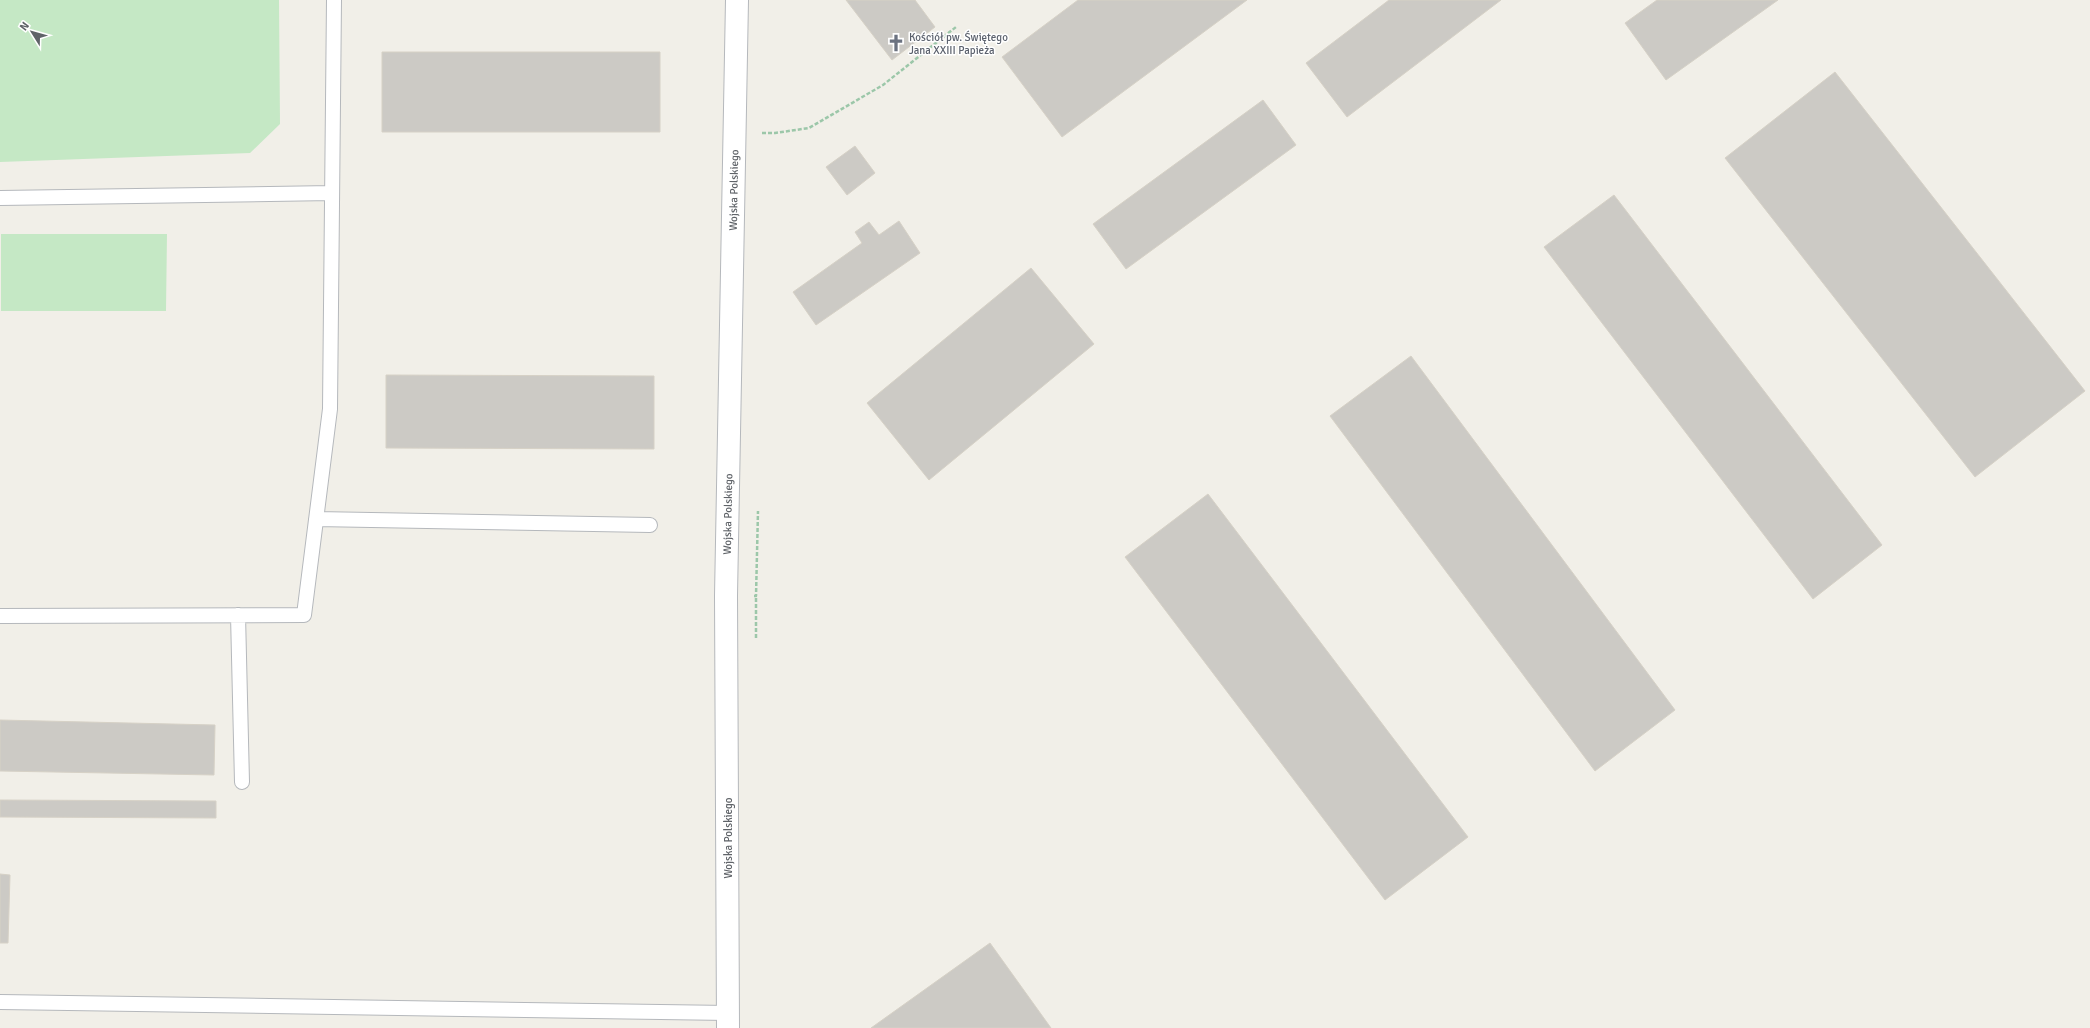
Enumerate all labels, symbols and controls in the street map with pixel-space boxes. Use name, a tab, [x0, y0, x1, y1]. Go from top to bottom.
north arrow	[12, 12, 52, 52]
text: N	[17, 19, 32, 33]
place label: Kościół pw. Świętego Jana XXIII Papieża	[909, 30, 1008, 57]
church icon: Kościół pw. Świętego Jana XXIII Papieża	[886, 33, 906, 53]
street label: Wojska Polskiego	[727, 149, 741, 231]
street label: Wojska Polskiego	[721, 473, 735, 555]
street label: Wojska Polskiego	[722, 797, 735, 879]

